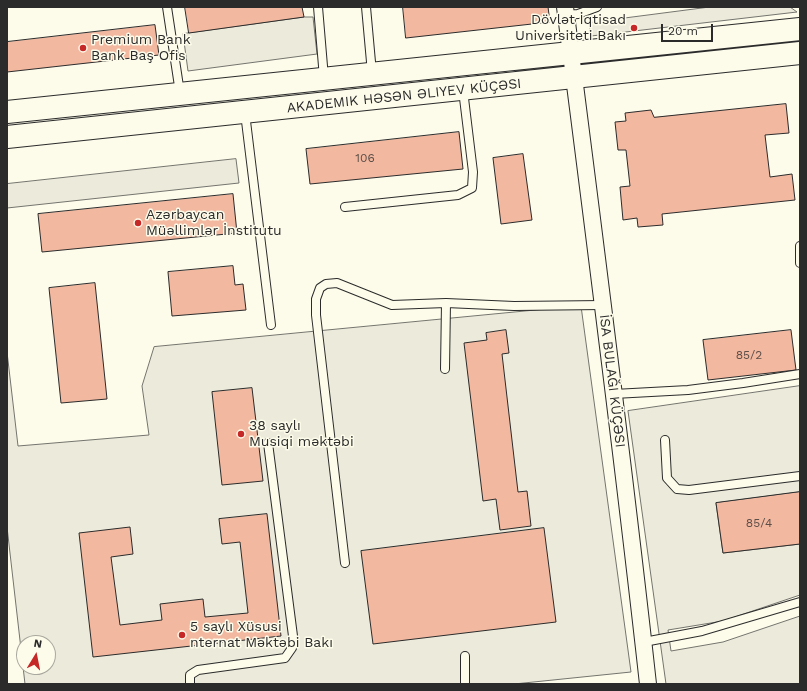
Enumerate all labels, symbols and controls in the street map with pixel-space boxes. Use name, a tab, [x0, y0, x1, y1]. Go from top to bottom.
place label: Dövlət İqtisad Universiteti Bakı	[515, 12, 626, 44]
scale bar	[663, 16, 715, 42]
marker: Dövlət İqtisad Universiteti Bakı	[629, 23, 639, 33]
text: 20 m	[668, 24, 698, 38]
place label: Premium Bank Bank Baş Ofis	[91, 32, 191, 64]
marker: Premium Bank Bank Baş Ofis	[78, 43, 88, 53]
street label: AKADEMIK HƏSƏN ƏLIYEV KÜÇƏSI	[286, 75, 522, 117]
house number: 106	[355, 151, 375, 165]
place label: Azərbaycan Müəllimlər İnstitutu	[146, 207, 282, 240]
marker: Azərbaycan Müəllimlər İnstitutu	[133, 218, 143, 228]
street label: İSA BULAĞI KÜÇƏSI	[595, 313, 629, 449]
house number: 85/2	[736, 348, 762, 362]
place label: 38 saylı Musiqi məktəbi	[249, 418, 354, 450]
marker: 38 saylı Musiqi məktəbi	[236, 429, 246, 439]
house number: 85/4	[746, 516, 772, 530]
place label: 5 saylı Xüsusi nternat Məktəbi Bakı	[190, 619, 333, 652]
marker: 5 saylı Xüsusi nternat Məktəbi Bakı	[177, 630, 187, 640]
north arrow	[16, 635, 56, 675]
text: N	[33, 637, 43, 651]

